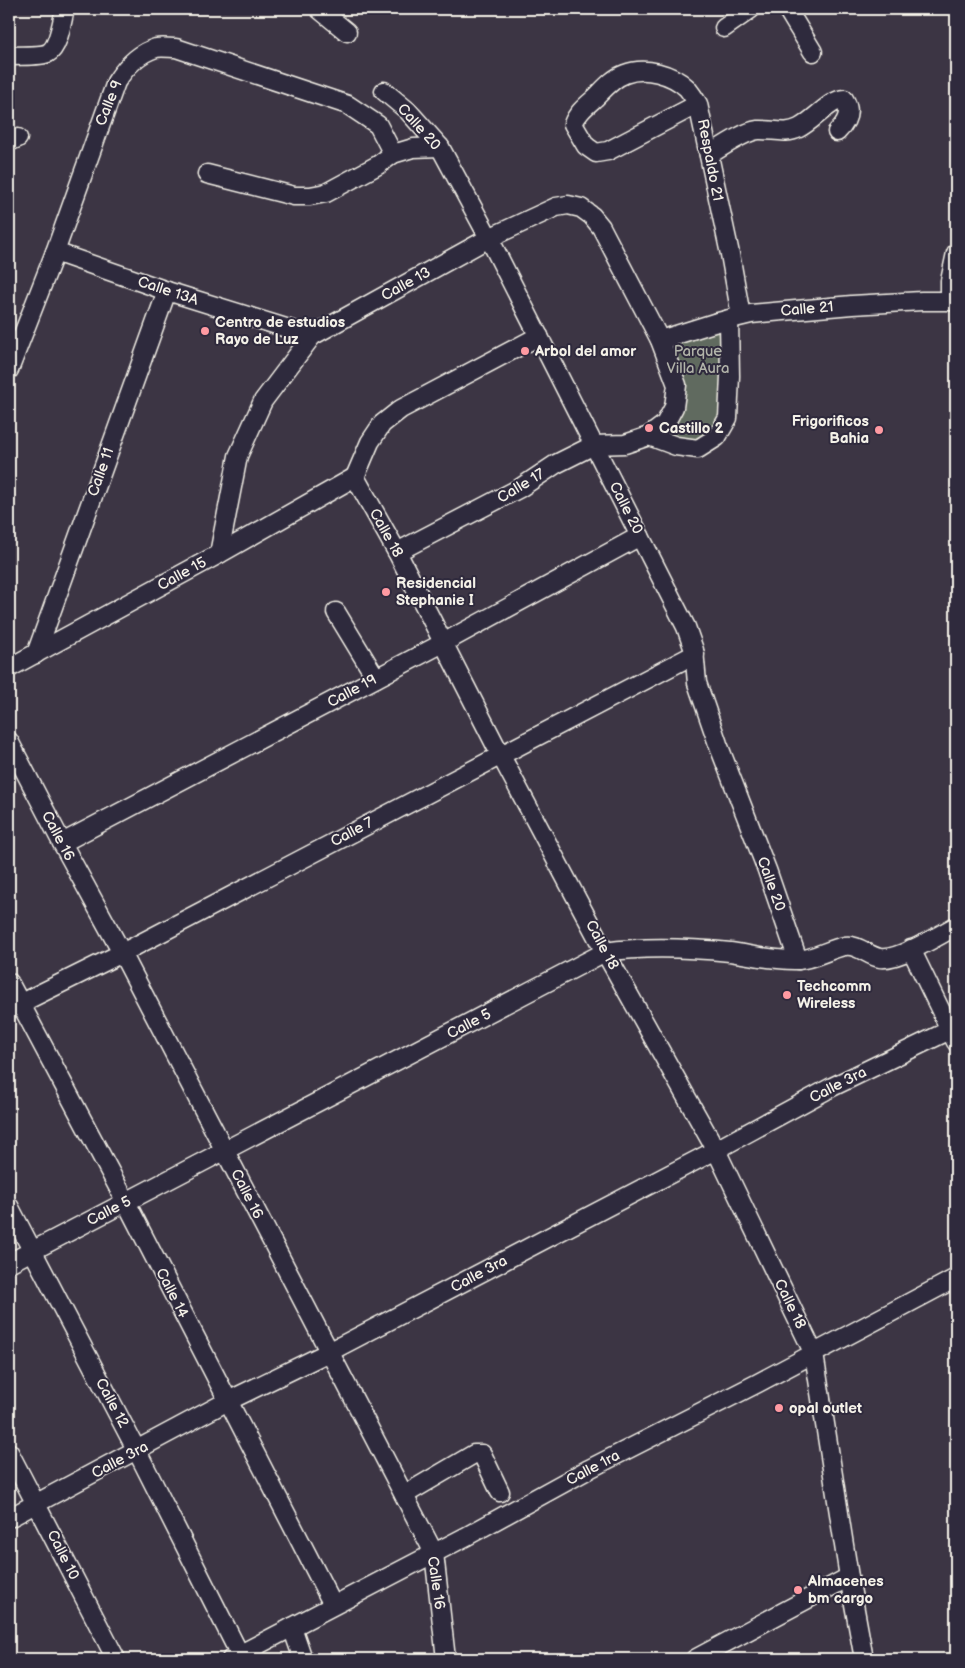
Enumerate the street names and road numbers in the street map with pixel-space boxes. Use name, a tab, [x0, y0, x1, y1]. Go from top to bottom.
street label: Calle 9	[91, 77, 127, 129]
street label: Calle 20	[393, 100, 445, 154]
street label: Respaldo 21	[693, 117, 727, 203]
street label: Calle 13	[378, 263, 434, 305]
street label: Calle 13A	[135, 272, 202, 310]
street label: Calle 21	[780, 297, 834, 321]
street label: Calle 11	[83, 445, 119, 499]
street label: Calle 17	[494, 464, 549, 507]
street label: Calle 20	[605, 479, 647, 538]
street label: Calle 18	[365, 505, 407, 561]
street label: Calle 15	[154, 553, 210, 595]
street label: Calle 19	[324, 670, 380, 712]
street label: Calle 16	[37, 808, 79, 864]
street label: Calle 7	[327, 813, 377, 851]
street label: Calle 20	[752, 854, 790, 914]
street label: Calle 18	[581, 917, 623, 973]
street label: Calle 5	[444, 1005, 494, 1043]
street label: Calle 3ra	[806, 1063, 870, 1107]
street label: Calle 16	[226, 1166, 268, 1222]
street label: Calle 5	[84, 1192, 134, 1230]
street label: Calle 3ra	[447, 1251, 511, 1297]
street label: Calle 14	[151, 1265, 193, 1321]
street label: Calle 18	[770, 1276, 810, 1332]
street label: Calle 12	[91, 1375, 133, 1431]
street label: Calle 3ra	[88, 1437, 152, 1483]
street label: Calle 1ra	[563, 1446, 623, 1490]
street label: Calle 10	[42, 1527, 84, 1583]
street label: Calle 16	[423, 1555, 449, 1611]

